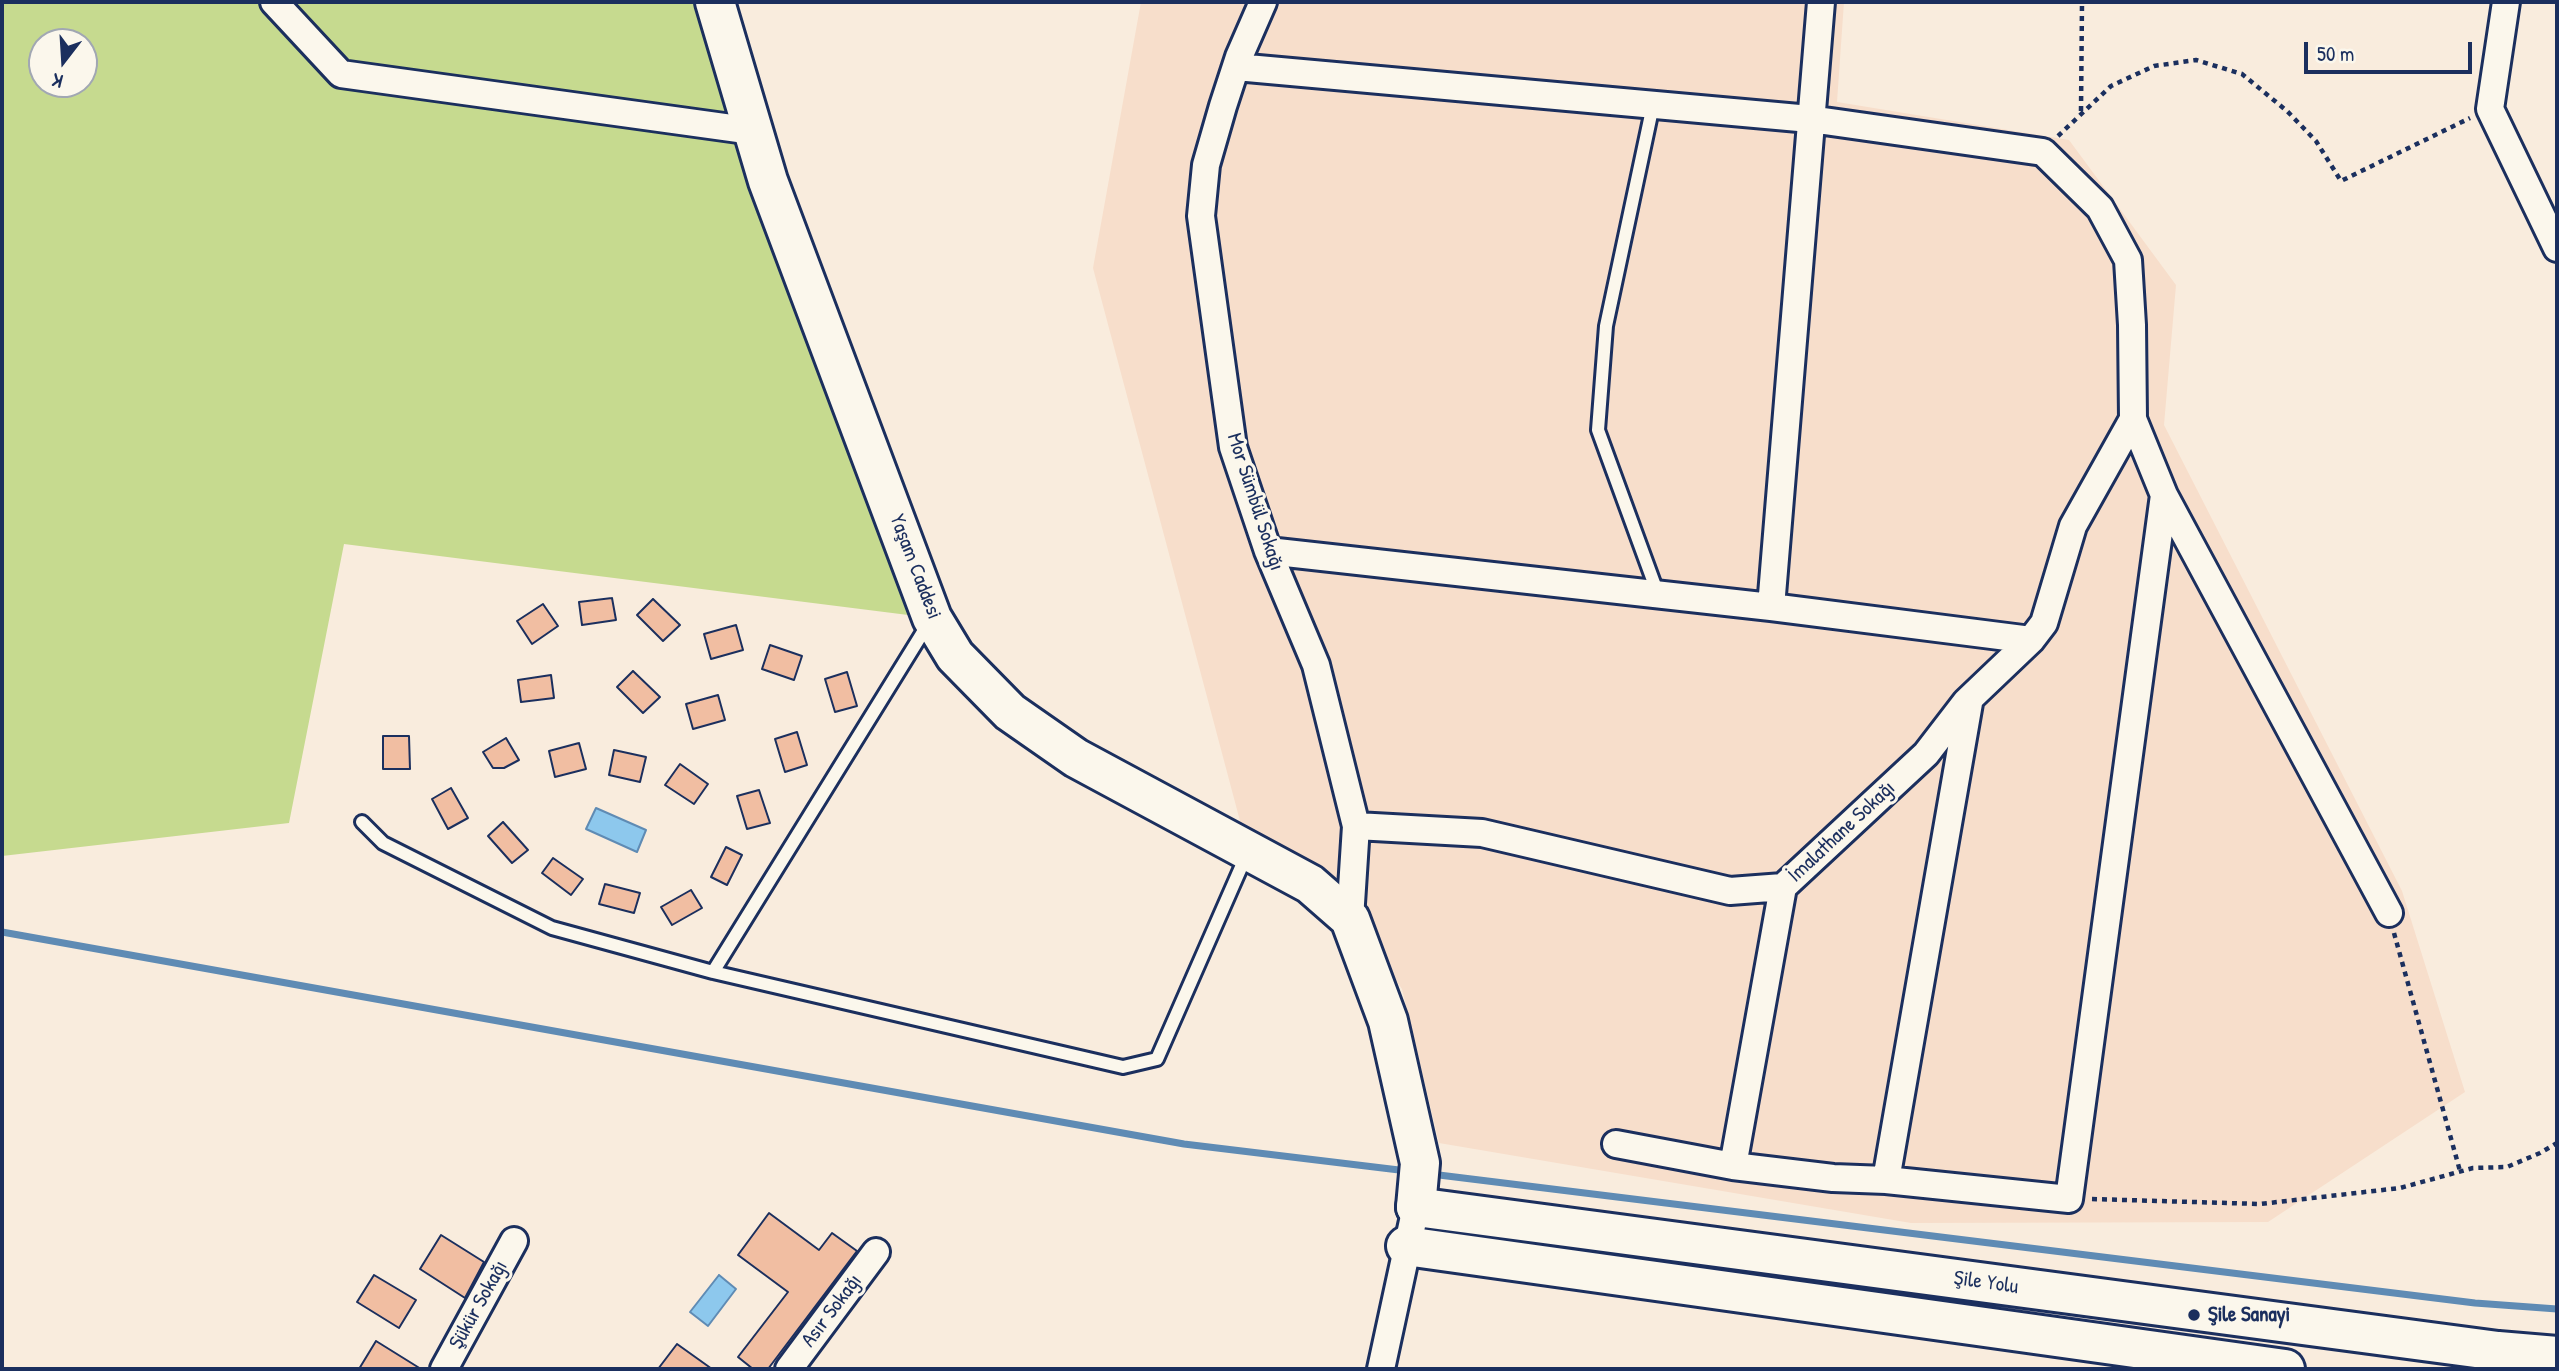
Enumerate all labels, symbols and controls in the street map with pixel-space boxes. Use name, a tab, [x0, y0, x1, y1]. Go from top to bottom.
north arrow	[28, 28, 98, 98]
scale bar	[2307, 28, 2475, 72]
text: 50 m	[2317, 39, 2354, 68]
text: K	[49, 67, 66, 95]
street label: Mor Sümbül Sokağı	[1221, 430, 1289, 574]
street label: Yaşam Caddesi	[883, 511, 947, 623]
street label: İmalathane Sokağı	[1783, 776, 1901, 888]
street label: Şükür Sokağı	[444, 1256, 514, 1354]
street label: Şile Yolu	[1952, 1266, 2020, 1300]
street label: Asır Sokağı	[796, 1269, 868, 1353]
place label: Şile Sanayi	[2208, 1302, 2290, 1328]
marker: Şile Sanayi	[2186, 1307, 2202, 1323]

